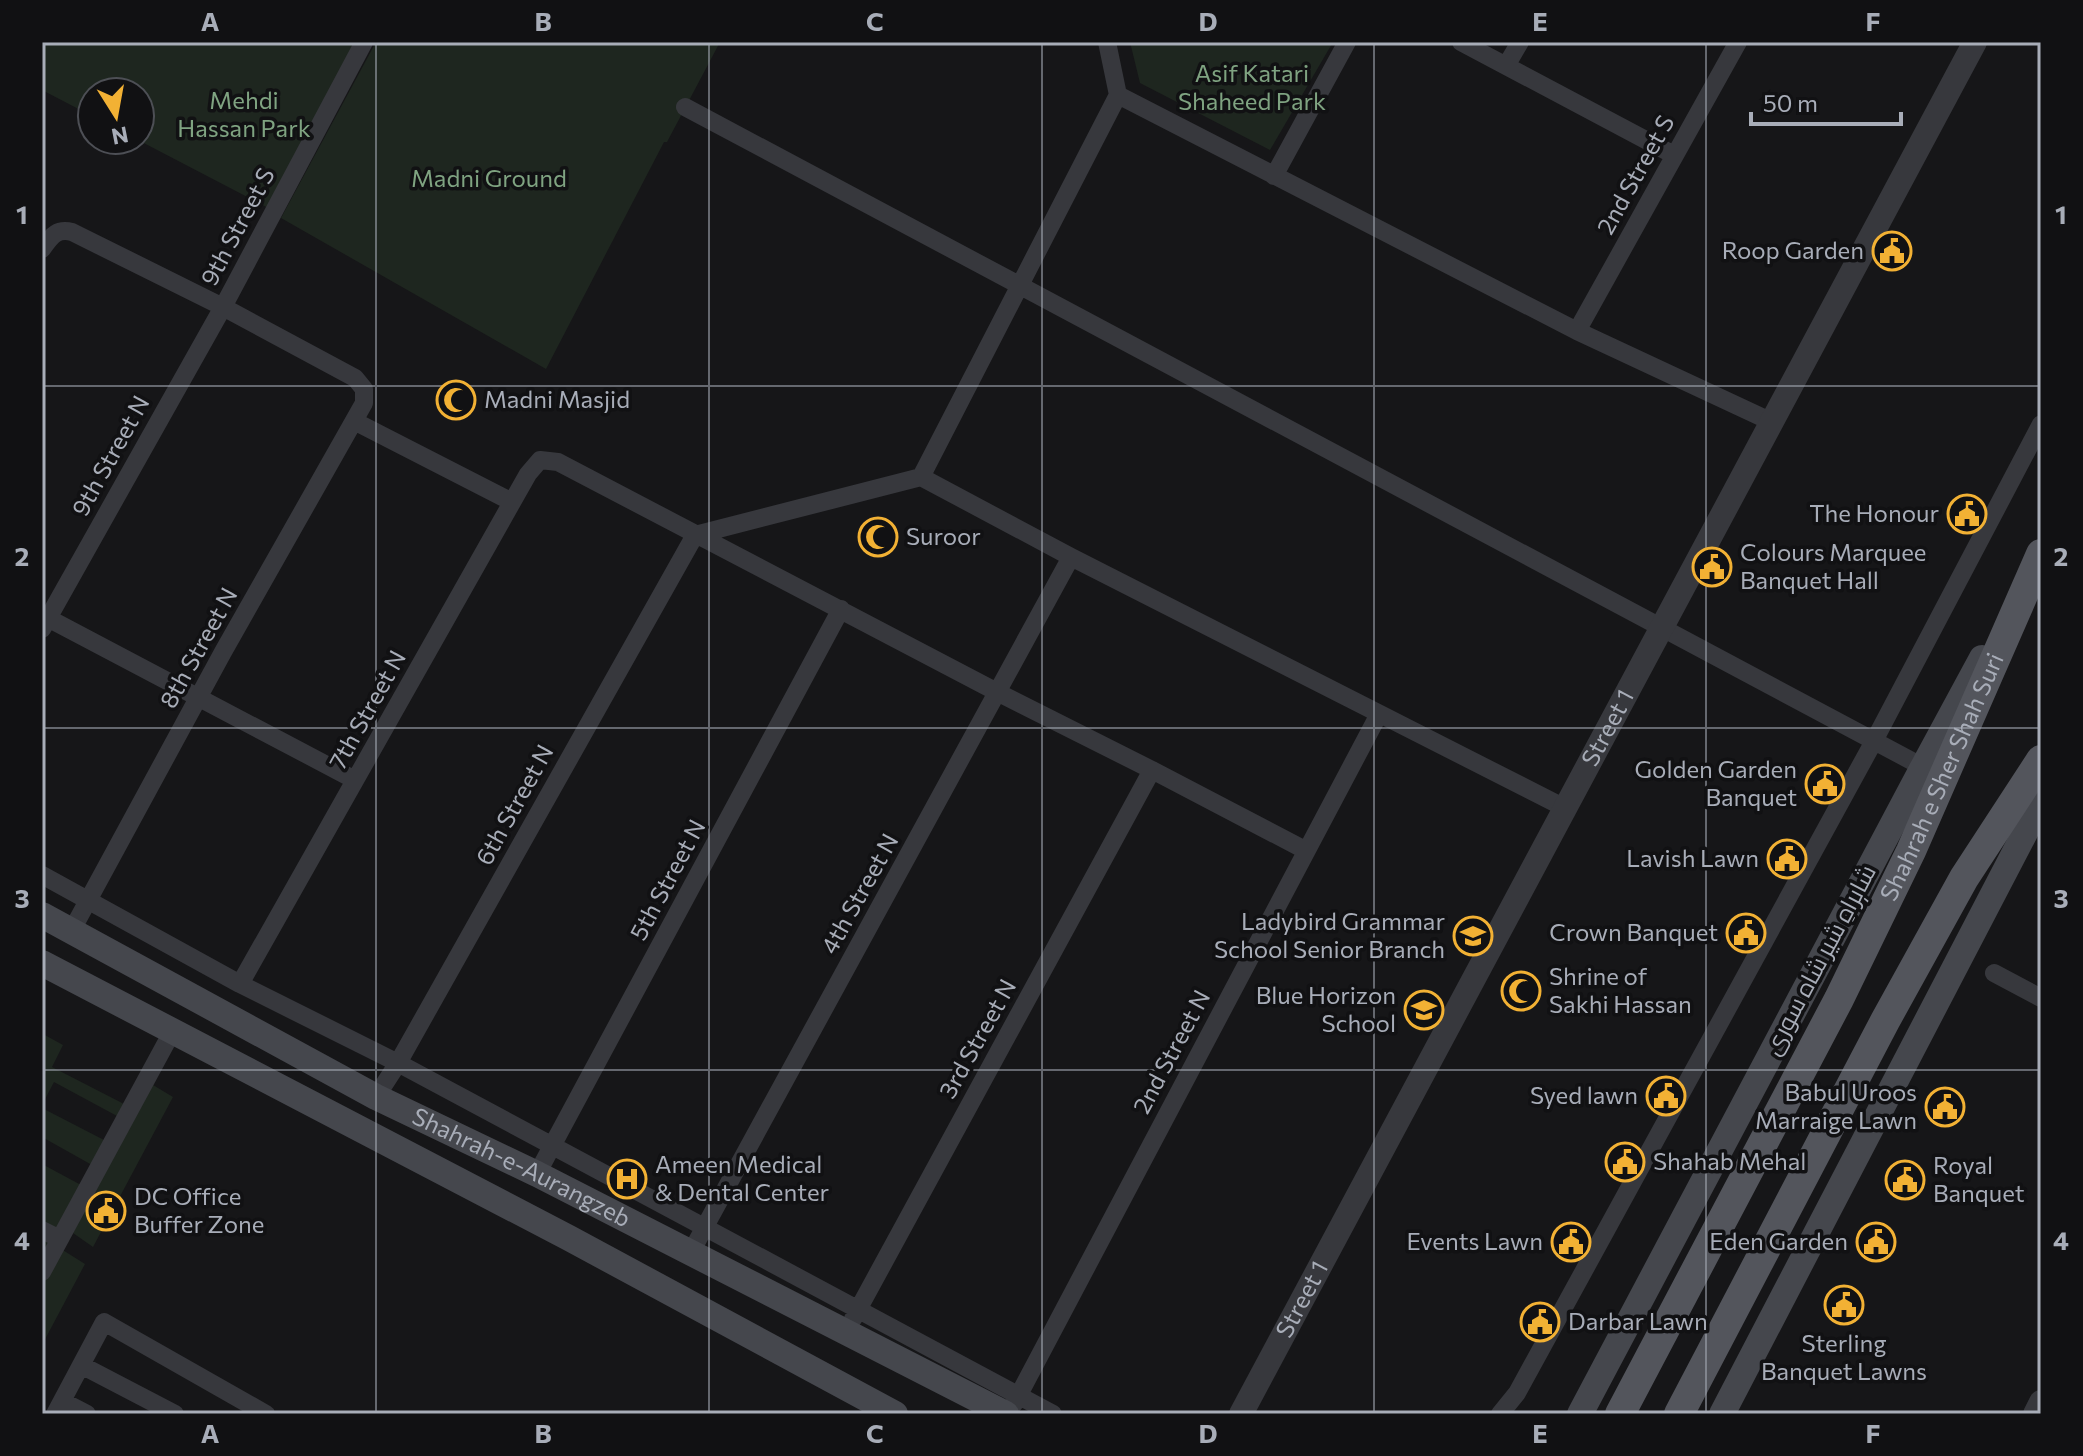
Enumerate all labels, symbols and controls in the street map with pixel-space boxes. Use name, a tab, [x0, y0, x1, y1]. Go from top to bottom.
text: A	[201, 5, 220, 36]
text: B	[534, 5, 552, 36]
text: C	[866, 5, 884, 36]
text: D	[1198, 5, 1218, 36]
text: E	[1532, 5, 1548, 36]
text: F	[1865, 5, 1881, 36]
park label: Asif Katari Shaheed Park	[1178, 58, 1326, 115]
north arrow	[76, 76, 156, 156]
scale bar	[1751, 76, 1901, 126]
park label: Mehdi Hassan Park	[177, 85, 311, 142]
text: 50 m	[1763, 88, 1818, 117]
street label: 2nd Street S	[1590, 110, 1679, 239]
text: N	[109, 121, 131, 151]
street label: 9th Street S	[194, 162, 280, 290]
park label: Madni Ground	[411, 163, 567, 192]
text: 1	[16, 198, 28, 229]
text: 1	[2055, 198, 2067, 229]
public building icon: Roop Garden	[1871, 230, 1913, 272]
place label: Roop Garden	[1722, 235, 1864, 264]
mosque icon: Madni Masjid	[435, 379, 477, 421]
place label: Madni Masjid	[484, 384, 630, 413]
street label: 9th Street N	[65, 390, 155, 521]
public building icon: The Honour	[1946, 493, 1988, 535]
place label: The Honour	[1809, 498, 1939, 527]
mosque icon: Suroor	[857, 516, 899, 558]
place label: Suroor	[906, 521, 981, 550]
place label: Colours Marquee Banquet Hall	[1740, 537, 1927, 594]
text: 2	[15, 540, 29, 571]
text: 2	[2054, 540, 2068, 571]
public building icon: Colours Marquee Banquet Hall	[1691, 546, 1733, 588]
street label: 8th Street N	[153, 582, 243, 713]
street label: 7th Street N	[322, 645, 411, 774]
street label: Shahrah e Sher Shah Suri	[1873, 648, 2009, 905]
street label: Street 1	[1574, 684, 1639, 771]
street label: 6th Street N	[469, 739, 559, 870]
place label: Golden Garden Banquet	[1635, 754, 1797, 811]
public building icon: Golden Garden Banquet	[1804, 763, 1846, 805]
street label: 5th Street N	[623, 814, 711, 945]
street label: 4th Street N	[814, 828, 904, 959]
public building icon: Lavish Lawn	[1766, 838, 1808, 880]
place label: Lavish Lawn	[1626, 843, 1759, 872]
street label: شاہراہِ شیر شاہ سوری	[1756, 859, 1883, 1060]
text: 3	[14, 882, 30, 913]
text: 3	[2053, 882, 2069, 913]
place label: Ladybird Grammar School Senior Branch	[1214, 906, 1445, 963]
public building icon: Crown Banquet	[1725, 912, 1767, 954]
school or university icon: Ladybird Grammar School Senior Branch	[1452, 915, 1494, 957]
place label: Crown Banquet	[1549, 917, 1718, 946]
place label: Shrine of Sakhi Hassan	[1549, 961, 1692, 1018]
mosque icon: Shrine of Sakhi Hassan	[1500, 970, 1542, 1012]
street label: 3rd Street N	[932, 974, 1021, 1103]
place label: Blue Horizon School	[1256, 980, 1396, 1037]
street label: 2nd Street N	[1126, 984, 1215, 1118]
school or university icon: Blue Horizon School	[1403, 989, 1445, 1031]
public building icon: Syed lawn	[1645, 1075, 1687, 1117]
place label: Babul Uroos Marraige Lawn	[1755, 1077, 1917, 1134]
place label: Syed lawn	[1530, 1080, 1638, 1109]
public building icon: Babul Uroos Marraige Lawn	[1924, 1086, 1966, 1128]
street label: Shahrah-e-Aurangzeb	[408, 1101, 636, 1232]
public building icon: Shahab Mehal	[1604, 1141, 1646, 1183]
place label: Shahab Mehal	[1653, 1146, 1806, 1175]
place label: Ameen Medical & Dental Center	[655, 1149, 830, 1206]
place label: Royal Banquet	[1933, 1150, 2025, 1207]
hospital icon: Ameen Medical & Dental Center	[606, 1158, 648, 1200]
public building icon: Royal Banquet	[1884, 1159, 1926, 1201]
place label: DC Office Buffer Zone	[134, 1181, 264, 1238]
public building icon: DC Office Buffer Zone	[85, 1190, 127, 1232]
public building icon: Events Lawn	[1550, 1221, 1592, 1263]
public building icon: Eden Garden	[1855, 1221, 1897, 1263]
text: 4	[14, 1224, 30, 1255]
text: 4	[2053, 1224, 2069, 1255]
place label: Events Lawn	[1406, 1226, 1543, 1255]
place label: Eden Garden	[1709, 1226, 1848, 1255]
street label: Street 1	[1269, 1255, 1333, 1342]
public building icon: Sterling Banquet Lawns	[1823, 1284, 1865, 1326]
public building icon: Darbar Lawn	[1519, 1301, 1561, 1343]
place label: Darbar Lawn	[1568, 1306, 1708, 1335]
place label: Sterling Banquet Lawns	[1761, 1328, 1927, 1385]
text: A	[201, 1417, 220, 1448]
text: B	[534, 1417, 552, 1448]
text: C	[866, 1417, 884, 1448]
text: D	[1198, 1417, 1218, 1448]
text: E	[1532, 1417, 1548, 1448]
text: F	[1865, 1417, 1881, 1448]

